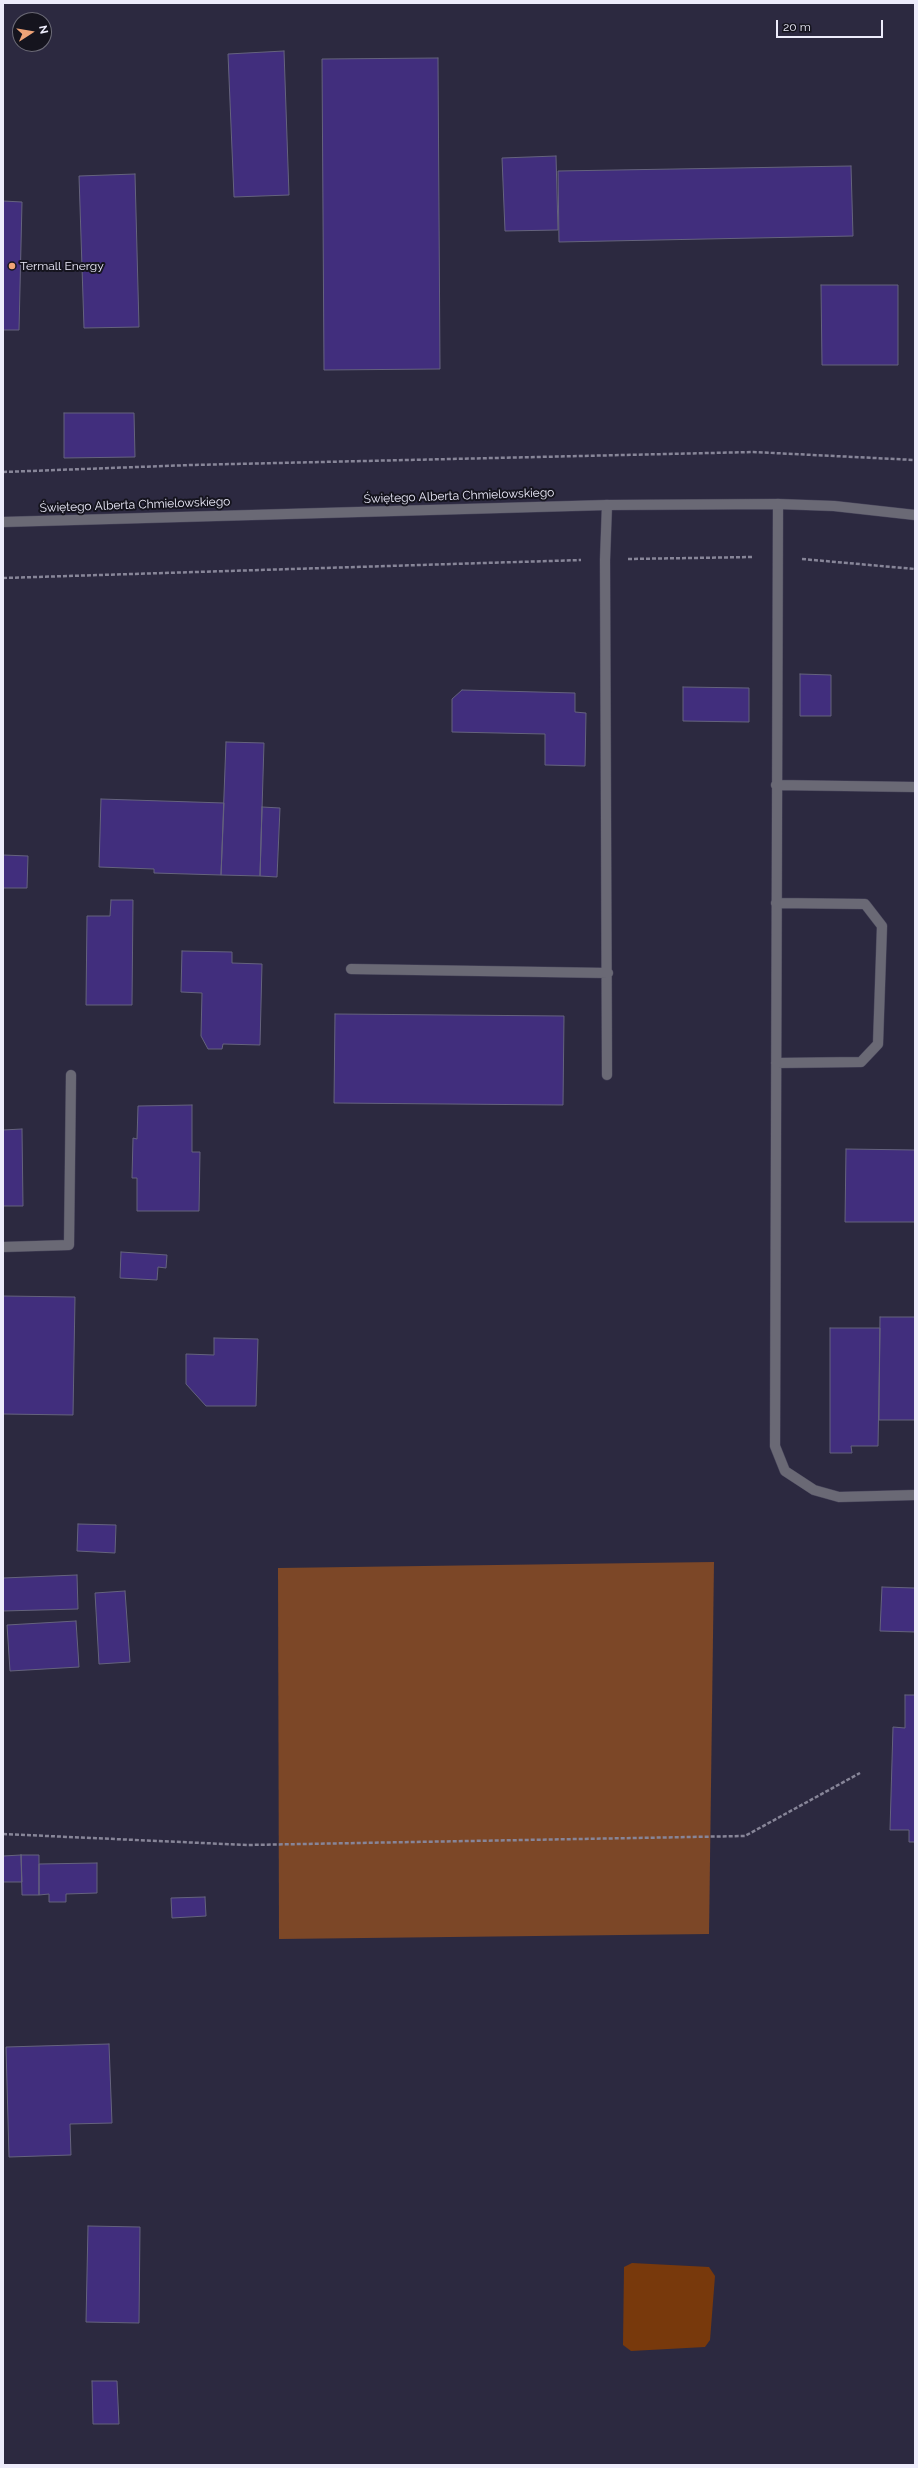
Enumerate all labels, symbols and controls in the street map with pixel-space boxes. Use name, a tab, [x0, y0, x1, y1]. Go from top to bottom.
north arrow	[12, 12, 52, 52]
scale bar	[778, 12, 885, 38]
text: 20 m	[783, 20, 811, 34]
text: N	[36, 24, 50, 35]
place label: Termall Energy	[20, 259, 104, 273]
marker: Termall Energy	[7, 261, 17, 271]
street label: Świętego Alberta Chmielowskiego	[363, 485, 555, 507]
street label: Świętego Alberta Chmielowskiego	[39, 494, 231, 516]

